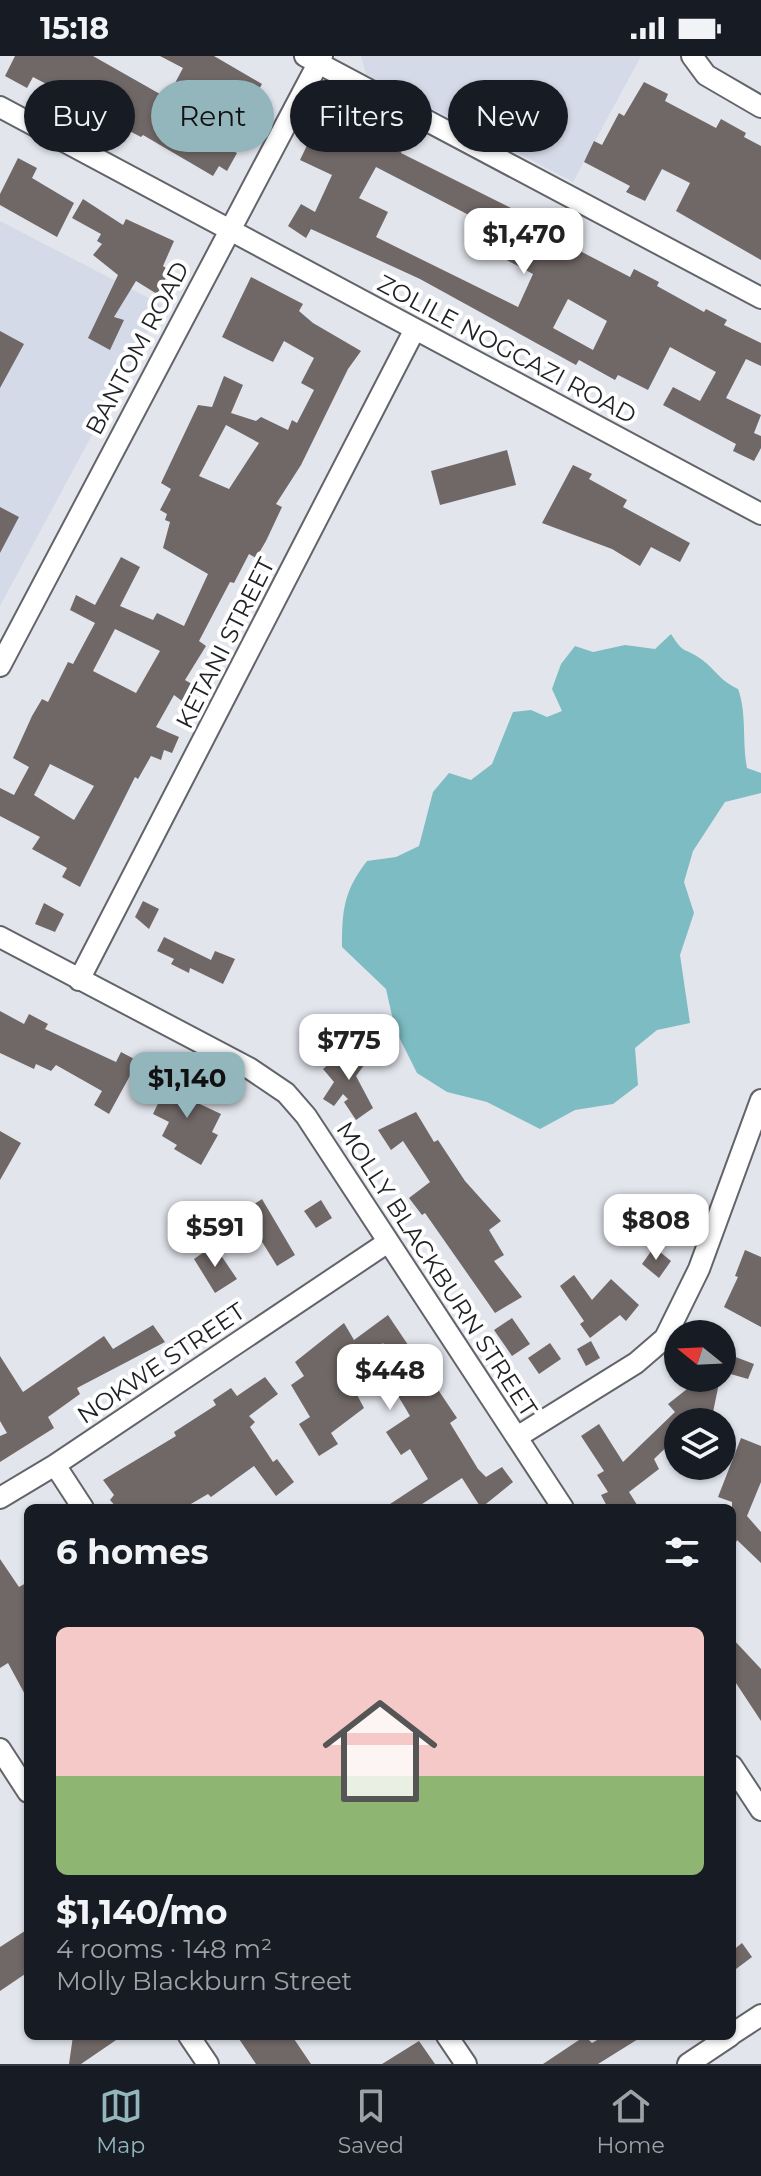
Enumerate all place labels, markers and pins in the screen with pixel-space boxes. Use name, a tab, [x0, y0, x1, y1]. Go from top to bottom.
pin: $1,470	[459, 208, 589, 276]
pin: $775	[302, 1014, 396, 1082]
pin: $1,140	[122, 1052, 252, 1120]
pin: $808	[609, 1194, 703, 1262]
pin: $591	[168, 1201, 262, 1269]
pin: $448	[343, 1344, 437, 1412]

